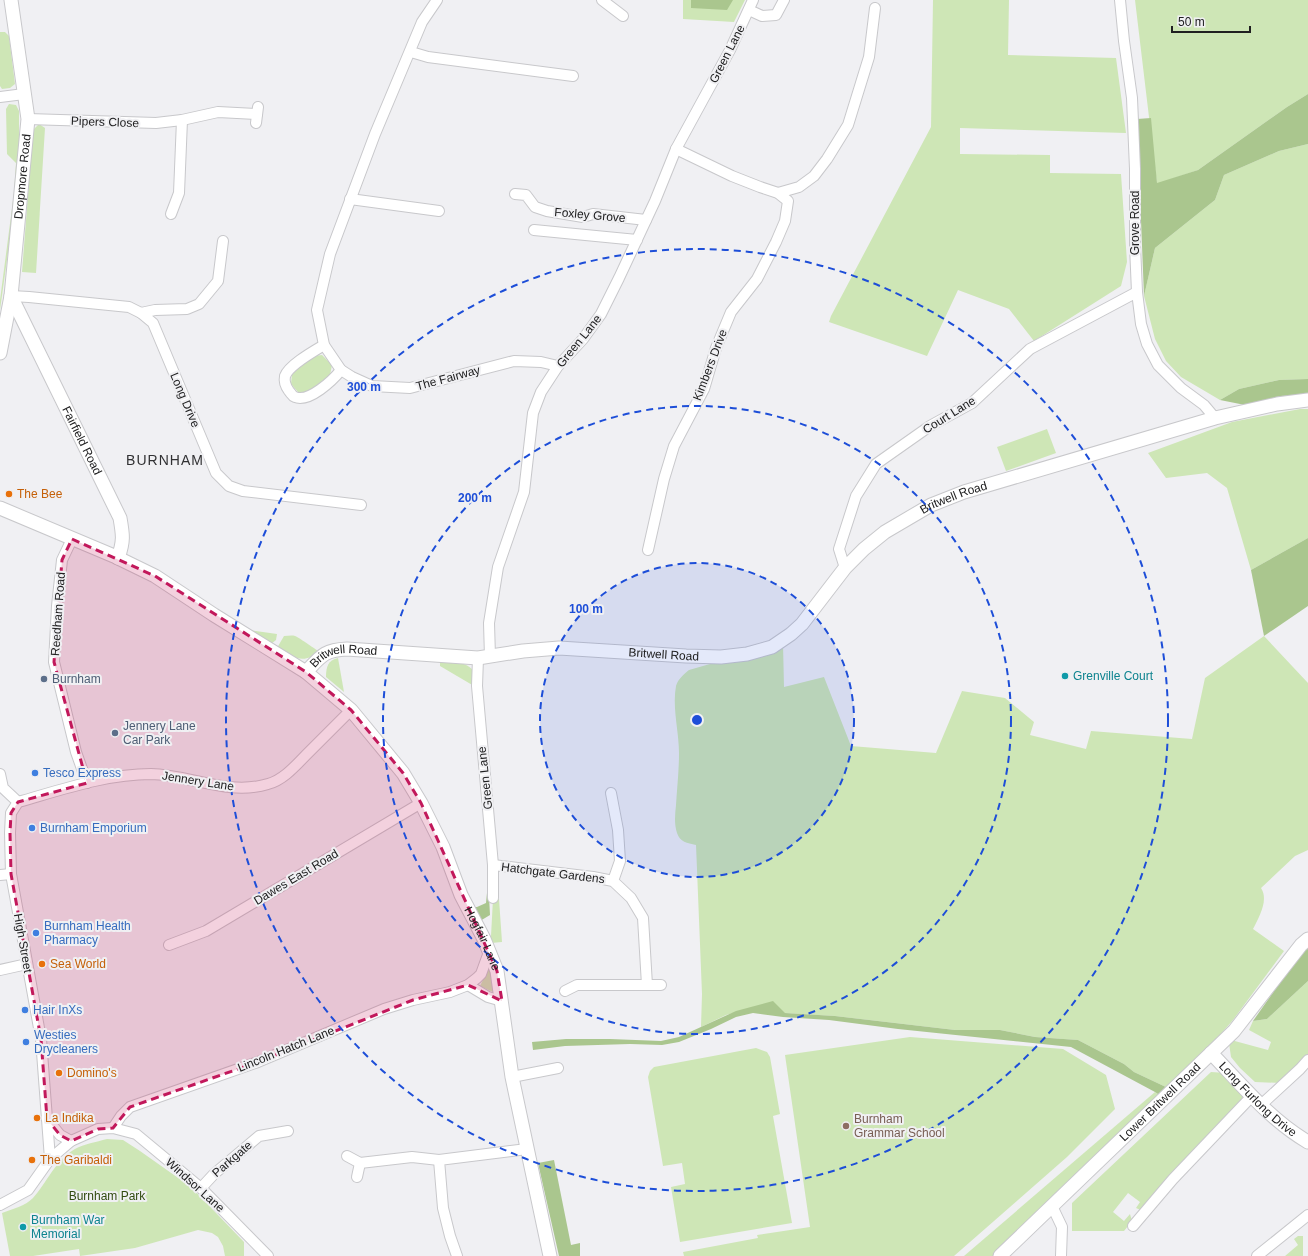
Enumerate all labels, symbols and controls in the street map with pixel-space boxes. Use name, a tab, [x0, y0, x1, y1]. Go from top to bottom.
scale bar	[1172, 8, 1250, 34]
text: 50 m	[1178, 15, 1205, 29]
street label: Green Lane	[706, 22, 748, 85]
street label: Pipers Close	[71, 114, 140, 130]
street label: Dropmore Road	[11, 133, 34, 220]
street label: Grove Road	[1128, 191, 1142, 255]
street label: Foxley Grove	[554, 205, 626, 225]
street label: Green Lane	[554, 312, 605, 370]
street label: Kimbers Drive	[690, 327, 730, 403]
street label: The Fairway	[414, 363, 482, 393]
street label: Long Drive	[167, 371, 203, 430]
text: 300 m	[347, 380, 381, 394]
street label: Court Lane	[920, 393, 978, 437]
street label: Fairfield Road	[59, 404, 105, 477]
district label: BURNHAM	[126, 452, 204, 468]
street label: Britwell Road	[917, 479, 989, 517]
place label: The Bee	[17, 487, 63, 501]
marker: The Bee	[4, 489, 14, 499]
text: 200 m	[458, 491, 492, 505]
street label: Reedham Road	[48, 572, 68, 656]
text: 100 m	[569, 602, 603, 616]
street label: Britwell Road	[307, 642, 378, 670]
street label: Britwell Road	[628, 645, 699, 663]
place label: Grenville Court	[1073, 669, 1154, 683]
marker: Grenville Court	[1060, 671, 1070, 681]
place label: Burnham	[52, 672, 101, 686]
marker: Burnham	[39, 674, 49, 684]
centre of rings	[690, 713, 704, 727]
place label: Jennery Lane Car Park	[123, 719, 196, 747]
marker: Jennery Lane Car Park	[110, 728, 120, 738]
street label: Green Lane	[475, 745, 495, 810]
place label: Tesco Express	[43, 766, 121, 780]
marker: Tesco Express	[30, 768, 40, 778]
street label: Jennery Lane	[161, 768, 235, 794]
place label: Burnham Emporium	[40, 821, 147, 835]
marker: Burnham Emporium	[27, 823, 37, 833]
street label: Dawes East Road	[251, 846, 341, 908]
street label: Hatchgate Gardens	[501, 860, 605, 886]
street label: Hogfair Lane	[461, 904, 503, 973]
street label: High Street	[11, 912, 35, 974]
place label: Burnham Health Pharmacy	[44, 919, 131, 947]
marker: Burnham Health Pharmacy	[31, 928, 41, 938]
place label: Sea World	[50, 957, 106, 971]
marker: Sea World	[37, 959, 47, 969]
place label: Hair InXs	[33, 1003, 82, 1017]
marker: Hair InXs	[20, 1005, 30, 1015]
street label: Lincoln Hatch Lane	[236, 1023, 337, 1075]
place label: Westies Drycleaners	[34, 1028, 98, 1056]
marker: Westies Drycleaners	[21, 1037, 31, 1047]
street label: Long Furlong Drive	[1216, 1059, 1300, 1140]
street label: Lower Britwell Road	[1117, 1060, 1203, 1144]
place label: Domino's	[67, 1066, 117, 1080]
marker: Domino's	[54, 1068, 64, 1078]
place label: La Indika	[45, 1111, 94, 1125]
place label: Burnham Grammar School	[854, 1112, 945, 1140]
marker: La Indika	[32, 1113, 42, 1123]
marker: Burnham Grammar School	[841, 1121, 851, 1131]
street label: Parkgate	[209, 1138, 255, 1180]
place label: The Garibaldi	[40, 1153, 112, 1167]
marker: The Garibaldi	[27, 1155, 37, 1165]
street label: Windsor Lane	[163, 1155, 227, 1215]
park label: Burnham Park	[69, 1189, 146, 1203]
place label: Burnham War Memorial	[31, 1213, 105, 1241]
marker: Burnham War Memorial	[18, 1222, 28, 1232]

